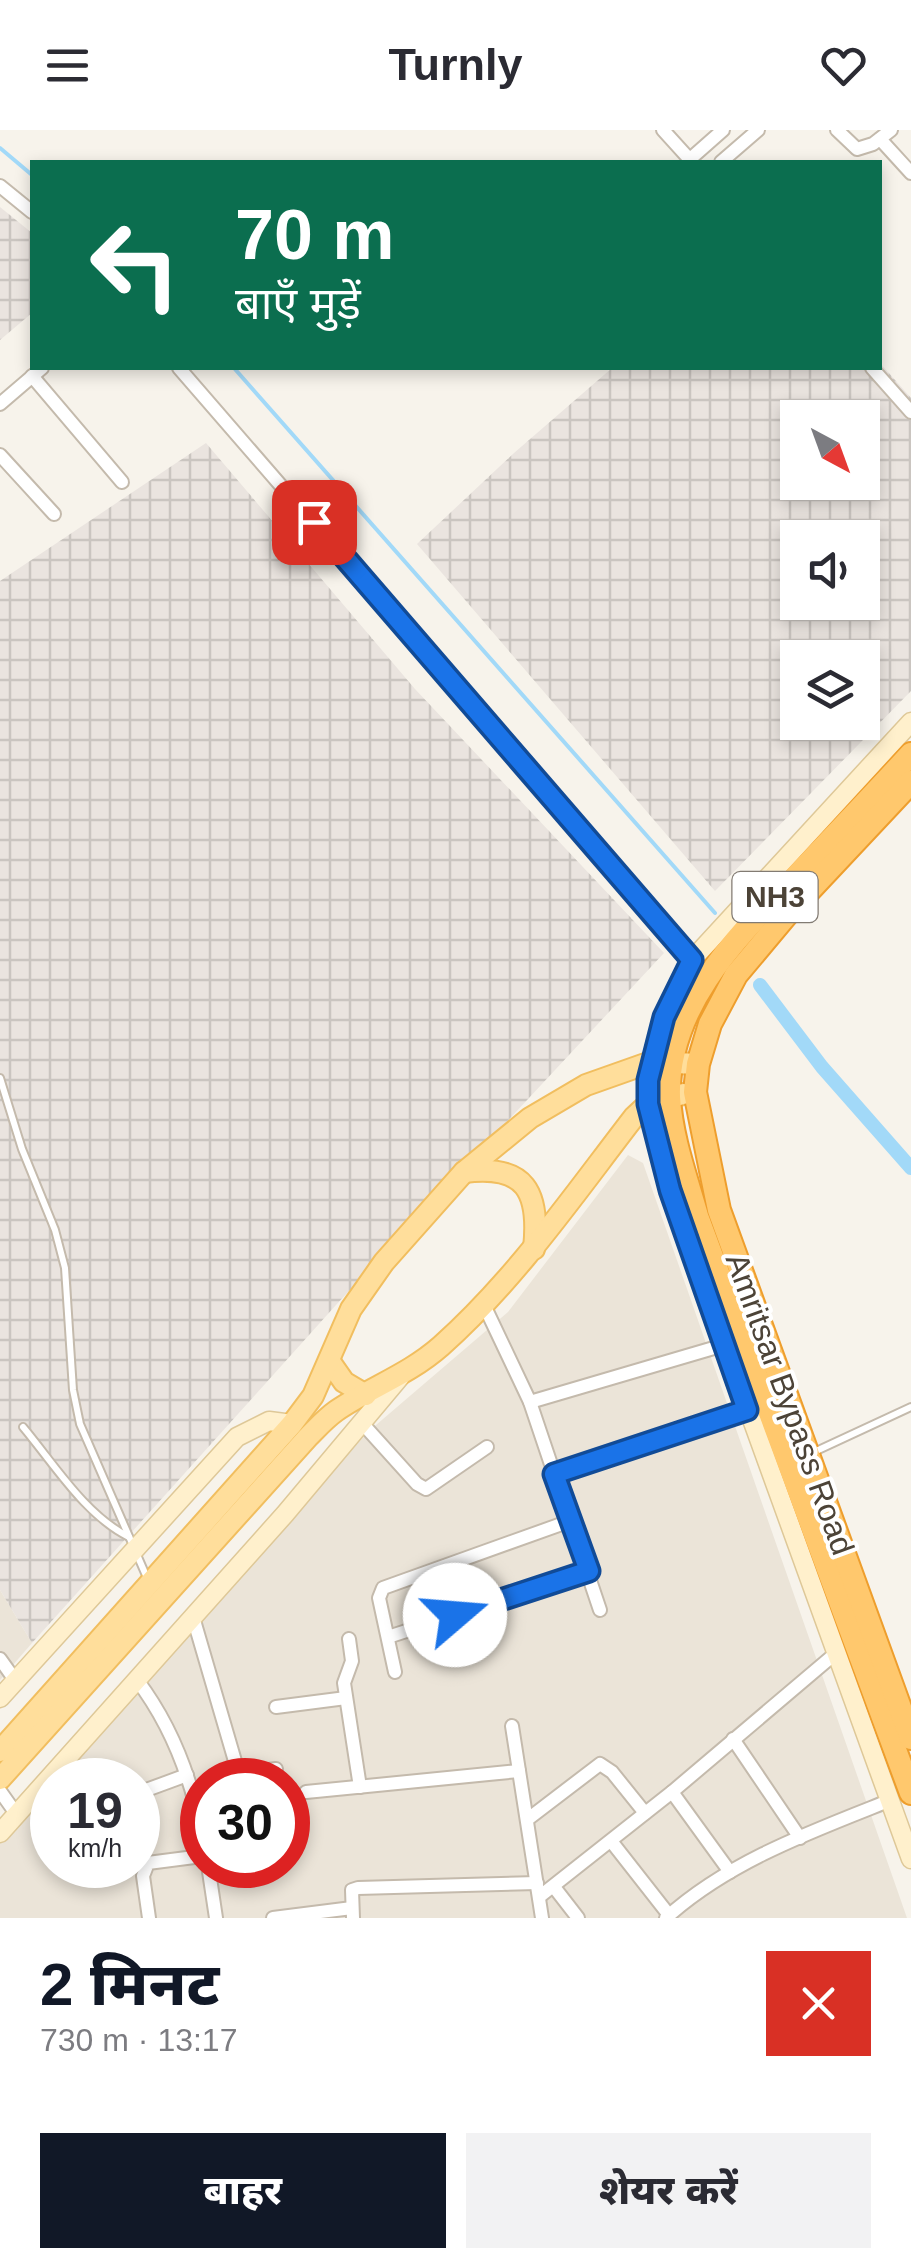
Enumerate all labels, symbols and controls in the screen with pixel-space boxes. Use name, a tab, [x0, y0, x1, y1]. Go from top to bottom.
icon: menu	[40, 38, 95, 93]
icon: heart	[816, 38, 871, 93]
text: Turnly	[388, 39, 523, 90]
text: 70 m	[235, 196, 395, 274]
icon: left	[70, 200, 200, 330]
text: बाएँ मुड़ें	[235, 278, 361, 329]
north arrow	[780, 400, 880, 500]
map controls	[780, 400, 880, 740]
pin	[272, 480, 357, 565]
icon: arrive	[287, 495, 342, 550]
button: sound	[780, 520, 880, 620]
button: layers	[780, 640, 880, 740]
road number: NH3	[732, 872, 818, 922]
street label: Amritsar Bypass Road	[719, 1248, 861, 1560]
position arrow	[403, 1563, 507, 1667]
speed limit sign: 30	[180, 1758, 310, 1888]
text: 19	[67, 1783, 123, 1839]
text: km/h	[68, 1834, 122, 1862]
text: 2 मिनट	[40, 1951, 219, 2018]
button: close	[766, 1951, 871, 2056]
text: 730 m · 13:17	[40, 2022, 237, 2058]
button: बाहर	[40, 2133, 446, 2248]
button: शेयर करें	[466, 2133, 871, 2248]

